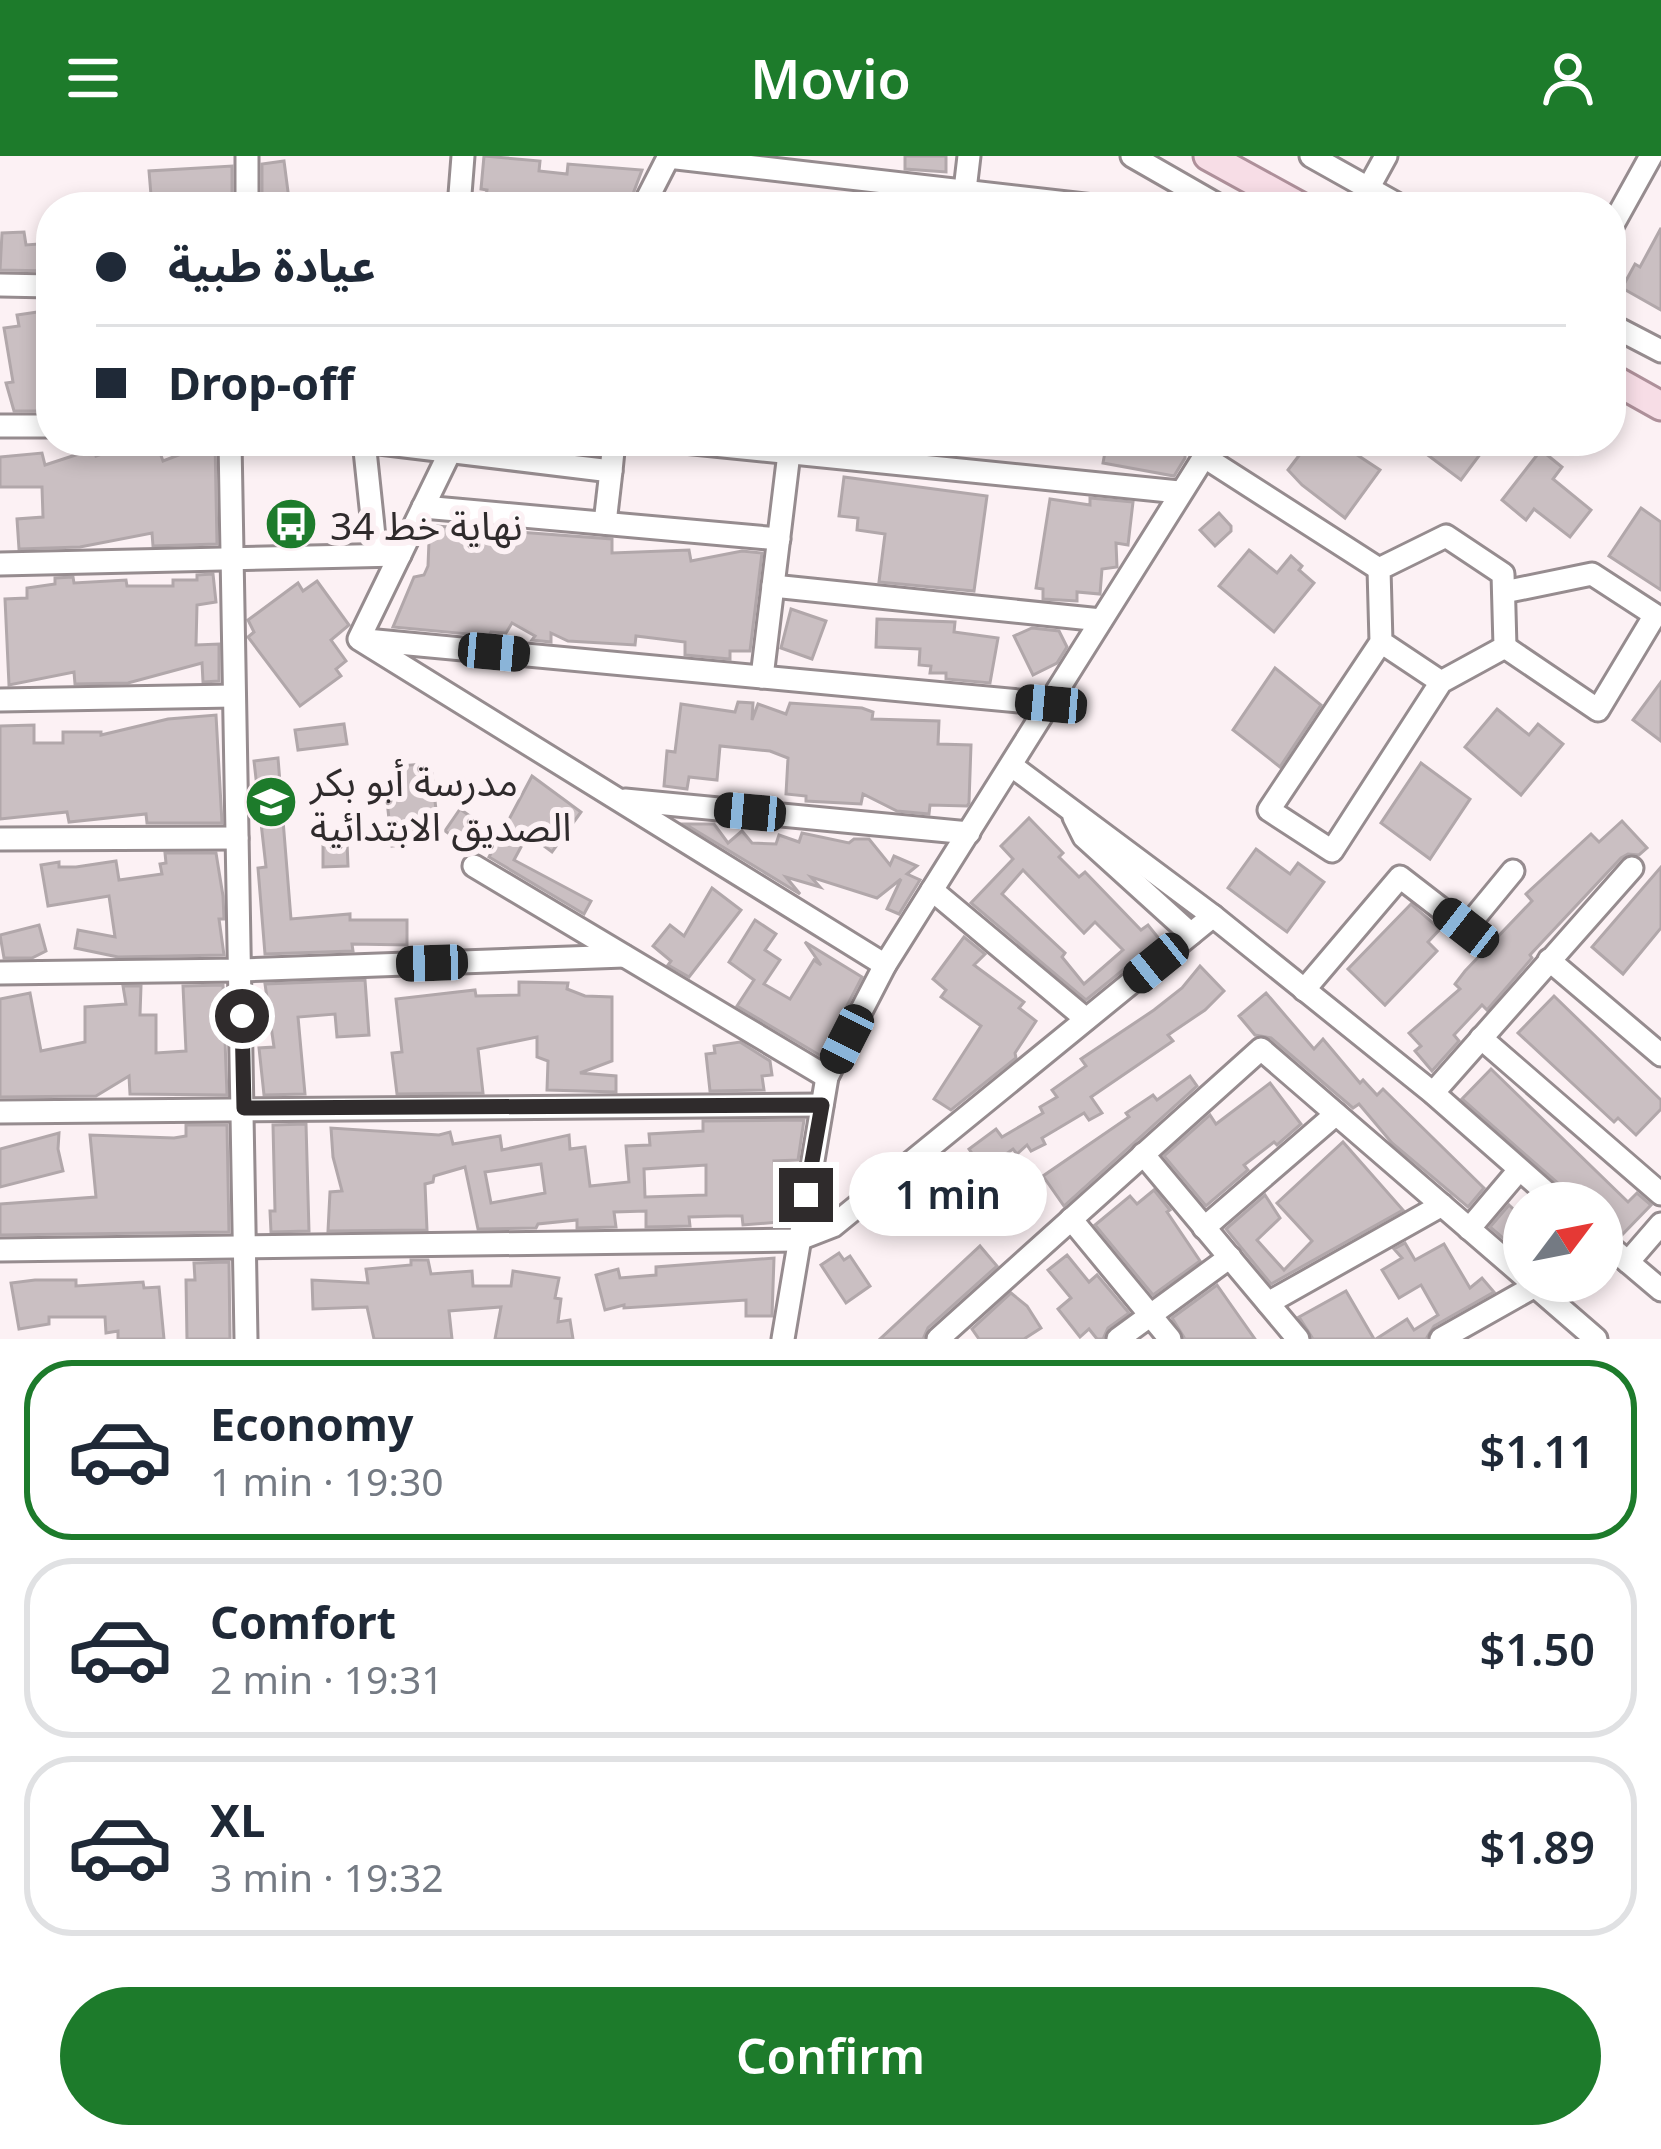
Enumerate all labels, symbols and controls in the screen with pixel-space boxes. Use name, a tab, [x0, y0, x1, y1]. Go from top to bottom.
text: Movio	[750, 41, 911, 115]
icon: menu	[60, 45, 126, 111]
icon: person	[1535, 45, 1601, 111]
text: عيادة طبية	[168, 234, 376, 295]
text: Drop-off	[168, 352, 354, 413]
bus stop icon: نهاية خط 34	[263, 496, 319, 552]
place label: نهاية خط 34	[330, 498, 523, 551]
car	[457, 631, 531, 673]
car	[1014, 683, 1088, 725]
place label: مدرسة أبو بكر الصديق الابتدائية	[309, 754, 572, 852]
school or university icon: مدرسة أبو بكر الصديق الابتدائية	[243, 774, 299, 830]
car	[713, 791, 787, 833]
car	[1427, 892, 1505, 964]
car	[1117, 926, 1195, 1000]
car	[395, 944, 469, 982]
route start	[215, 989, 269, 1043]
car	[815, 999, 879, 1079]
callout: 1 min	[848, 1153, 1046, 1237]
text: 1 min	[895, 1167, 1001, 1220]
route end	[779, 1168, 833, 1222]
north arrow	[1503, 1182, 1623, 1302]
map controls	[1503, 1182, 1623, 1302]
text: Economy	[210, 1393, 414, 1454]
icon: car	[66, 1396, 174, 1504]
text: $1.11	[1480, 1420, 1595, 1481]
text: 1 min · 19:30	[210, 1454, 444, 1507]
text: Comfort	[210, 1591, 396, 1652]
icon: car	[66, 1594, 174, 1702]
text: $1.50	[1480, 1618, 1595, 1679]
text: 2 min · 19:31	[210, 1652, 444, 1705]
text: XL	[210, 1789, 265, 1850]
icon: car	[66, 1792, 174, 1900]
text: $1.89	[1480, 1816, 1595, 1877]
text: 3 min · 19:32	[210, 1850, 444, 1903]
button: Confirm	[60, 1987, 1601, 2125]

